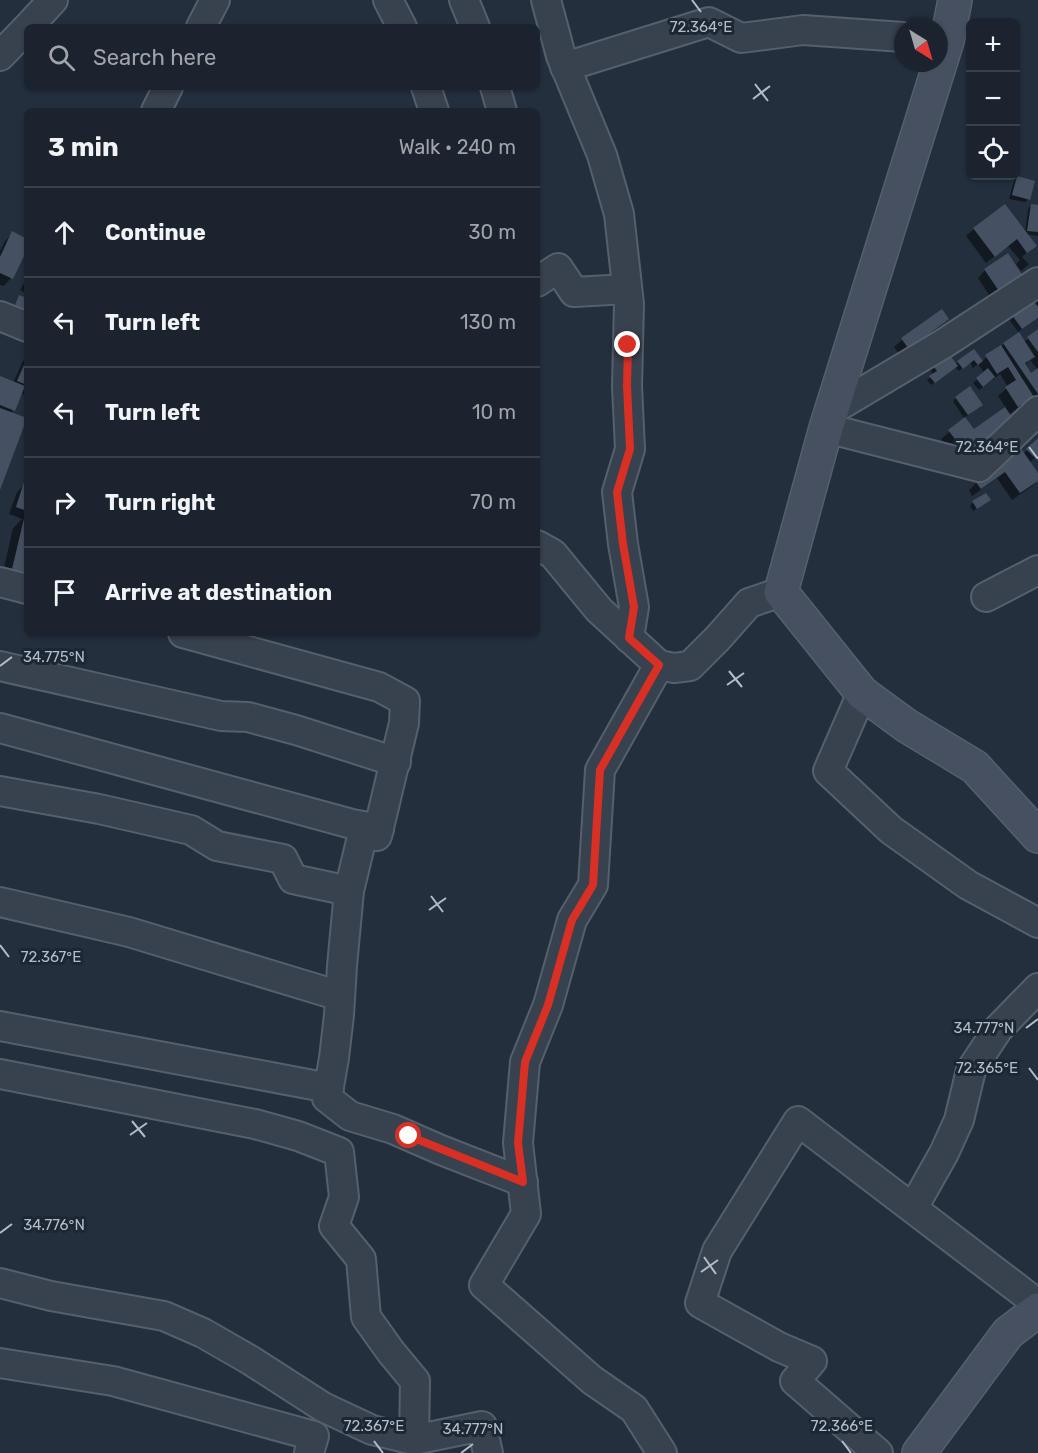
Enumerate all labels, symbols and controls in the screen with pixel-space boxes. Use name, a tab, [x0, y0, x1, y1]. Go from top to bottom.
text: 72.364°E	[670, 18, 732, 36]
north arrow	[894, 18, 948, 72]
map controls	[966, 18, 1020, 180]
button: +	[966, 18, 1020, 72]
search box	[24, 24, 540, 90]
icon: search	[45, 41, 78, 74]
text: Search here	[93, 44, 216, 71]
button: −	[966, 72, 1020, 126]
button: locate	[966, 126, 1020, 180]
text: 3 min	[48, 132, 119, 163]
text: Walk · 240 m	[399, 135, 516, 159]
icon: ahead	[48, 216, 81, 249]
text: Continue	[105, 219, 206, 246]
text: 30 m	[469, 220, 516, 244]
icon: left	[48, 306, 81, 339]
text: Turn left	[105, 309, 200, 336]
text: 130 m	[460, 310, 516, 334]
route end	[614, 331, 640, 357]
icon: left	[48, 396, 81, 429]
text: Turn left	[105, 399, 200, 426]
text: 10 m	[472, 400, 516, 424]
text: 72.364°E	[956, 438, 1018, 456]
icon: right	[48, 486, 81, 519]
text: Turn right	[105, 489, 215, 516]
text: 70 m	[470, 490, 516, 514]
icon: arrive	[48, 576, 81, 609]
text: Arrive at destination	[105, 579, 332, 606]
text: 34.775°N	[23, 648, 85, 666]
text: 72.367°E	[21, 948, 81, 966]
text: 34.777°N	[954, 1019, 1014, 1037]
text: 72.365°E	[956, 1059, 1018, 1077]
route start	[395, 1122, 421, 1148]
text: 34.776°N	[23, 1216, 85, 1234]
text: 72.367°E	[344, 1417, 404, 1435]
text: 72.366°E	[811, 1417, 873, 1435]
text: 34.777°N	[443, 1420, 503, 1438]

